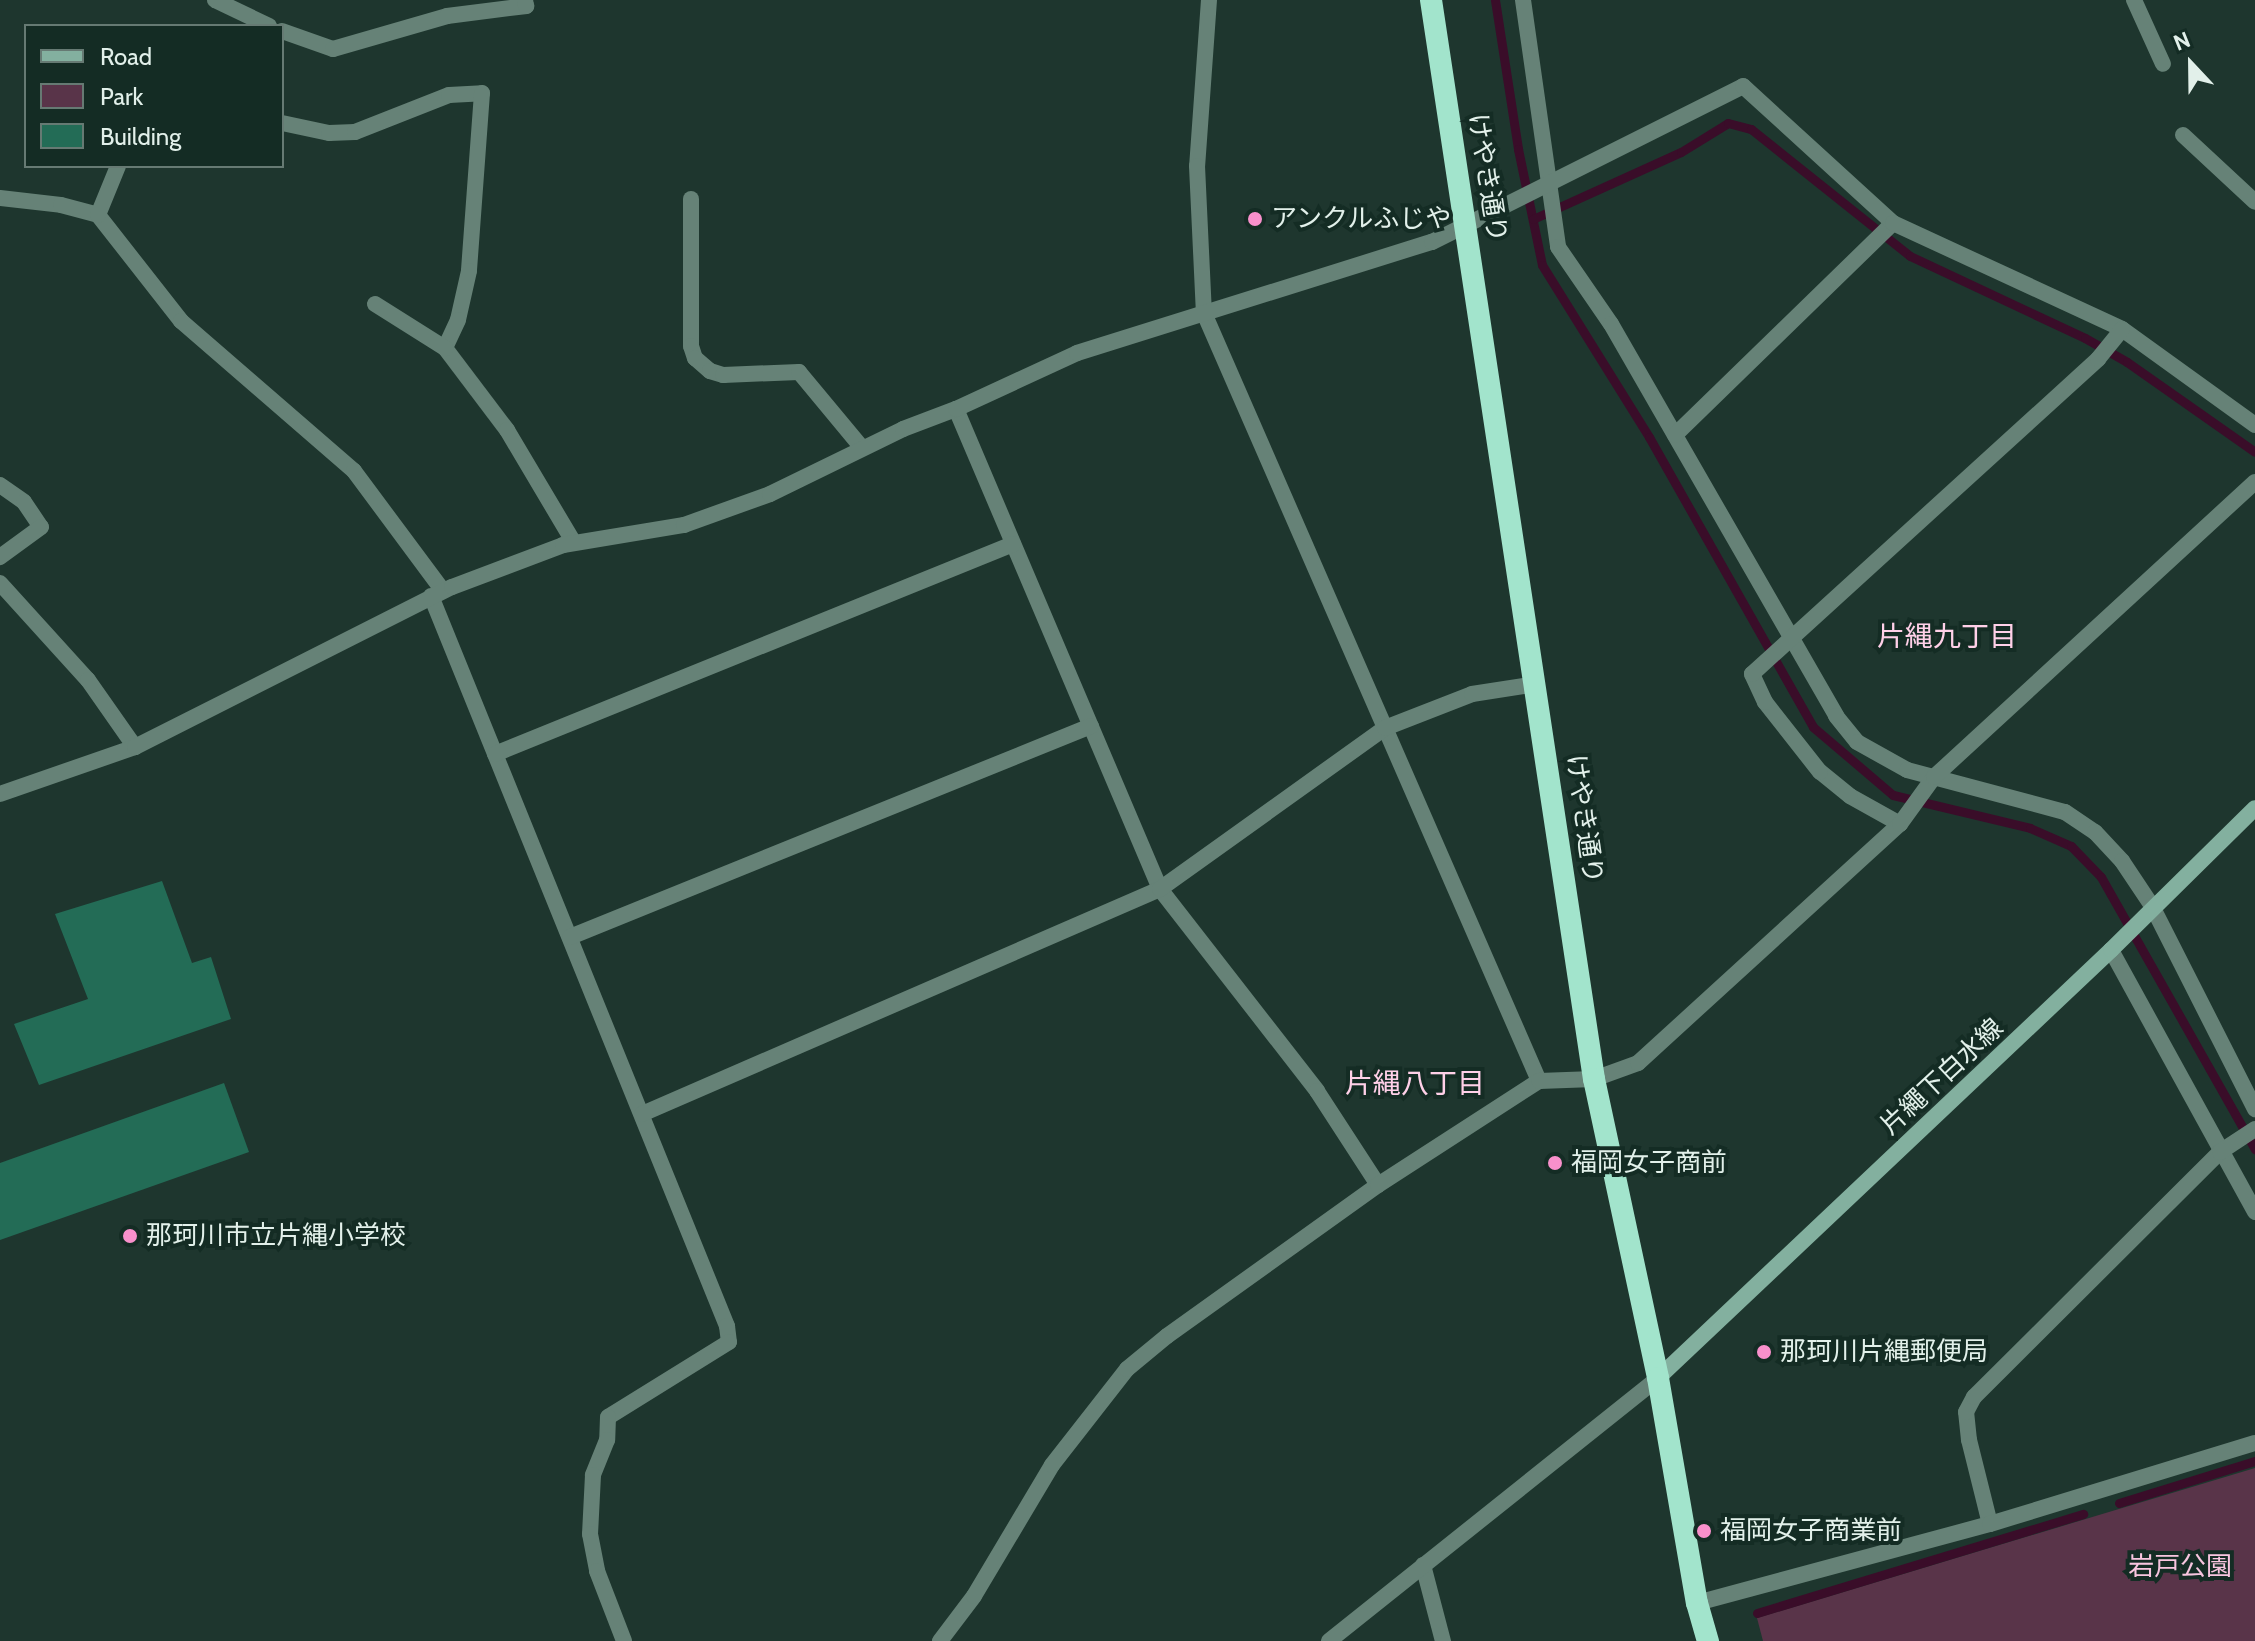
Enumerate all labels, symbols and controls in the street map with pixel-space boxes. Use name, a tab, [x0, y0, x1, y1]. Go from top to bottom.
legend	[24, 24, 284, 168]
north arrow	[2151, 24, 2231, 104]
text: N	[2170, 26, 2194, 57]
text: Road	[100, 42, 152, 71]
text: Park	[100, 82, 143, 111]
street label: けやき通り	[1461, 111, 1513, 245]
text: Building	[100, 122, 181, 151]
place label: アンクルふじや	[1271, 203, 1453, 235]
marker: アンクルふじや	[1246, 210, 1264, 228]
district label: 片縄九丁目	[1877, 619, 2017, 653]
street label: けやき通り	[1560, 752, 1608, 886]
street label: 片繩下白水線	[1874, 1012, 2010, 1142]
district label: 片縄八丁目	[1345, 1066, 1485, 1100]
place label: 福岡女子商前	[1571, 1147, 1727, 1179]
marker: 福岡女子商前	[1546, 1154, 1564, 1172]
place label: 那珂川市立片縄小学校	[146, 1220, 406, 1252]
marker: 那珂川市立片縄小学校	[121, 1227, 139, 1245]
place label: 那珂川片縄郵便局	[1780, 1336, 1988, 1368]
marker: 那珂川片縄郵便局	[1755, 1343, 1773, 1361]
place label: 福岡女子商業前	[1720, 1515, 1902, 1547]
marker: 福岡女子商業前	[1695, 1522, 1713, 1540]
park label: 岩戸公園	[2128, 1551, 2232, 1583]

